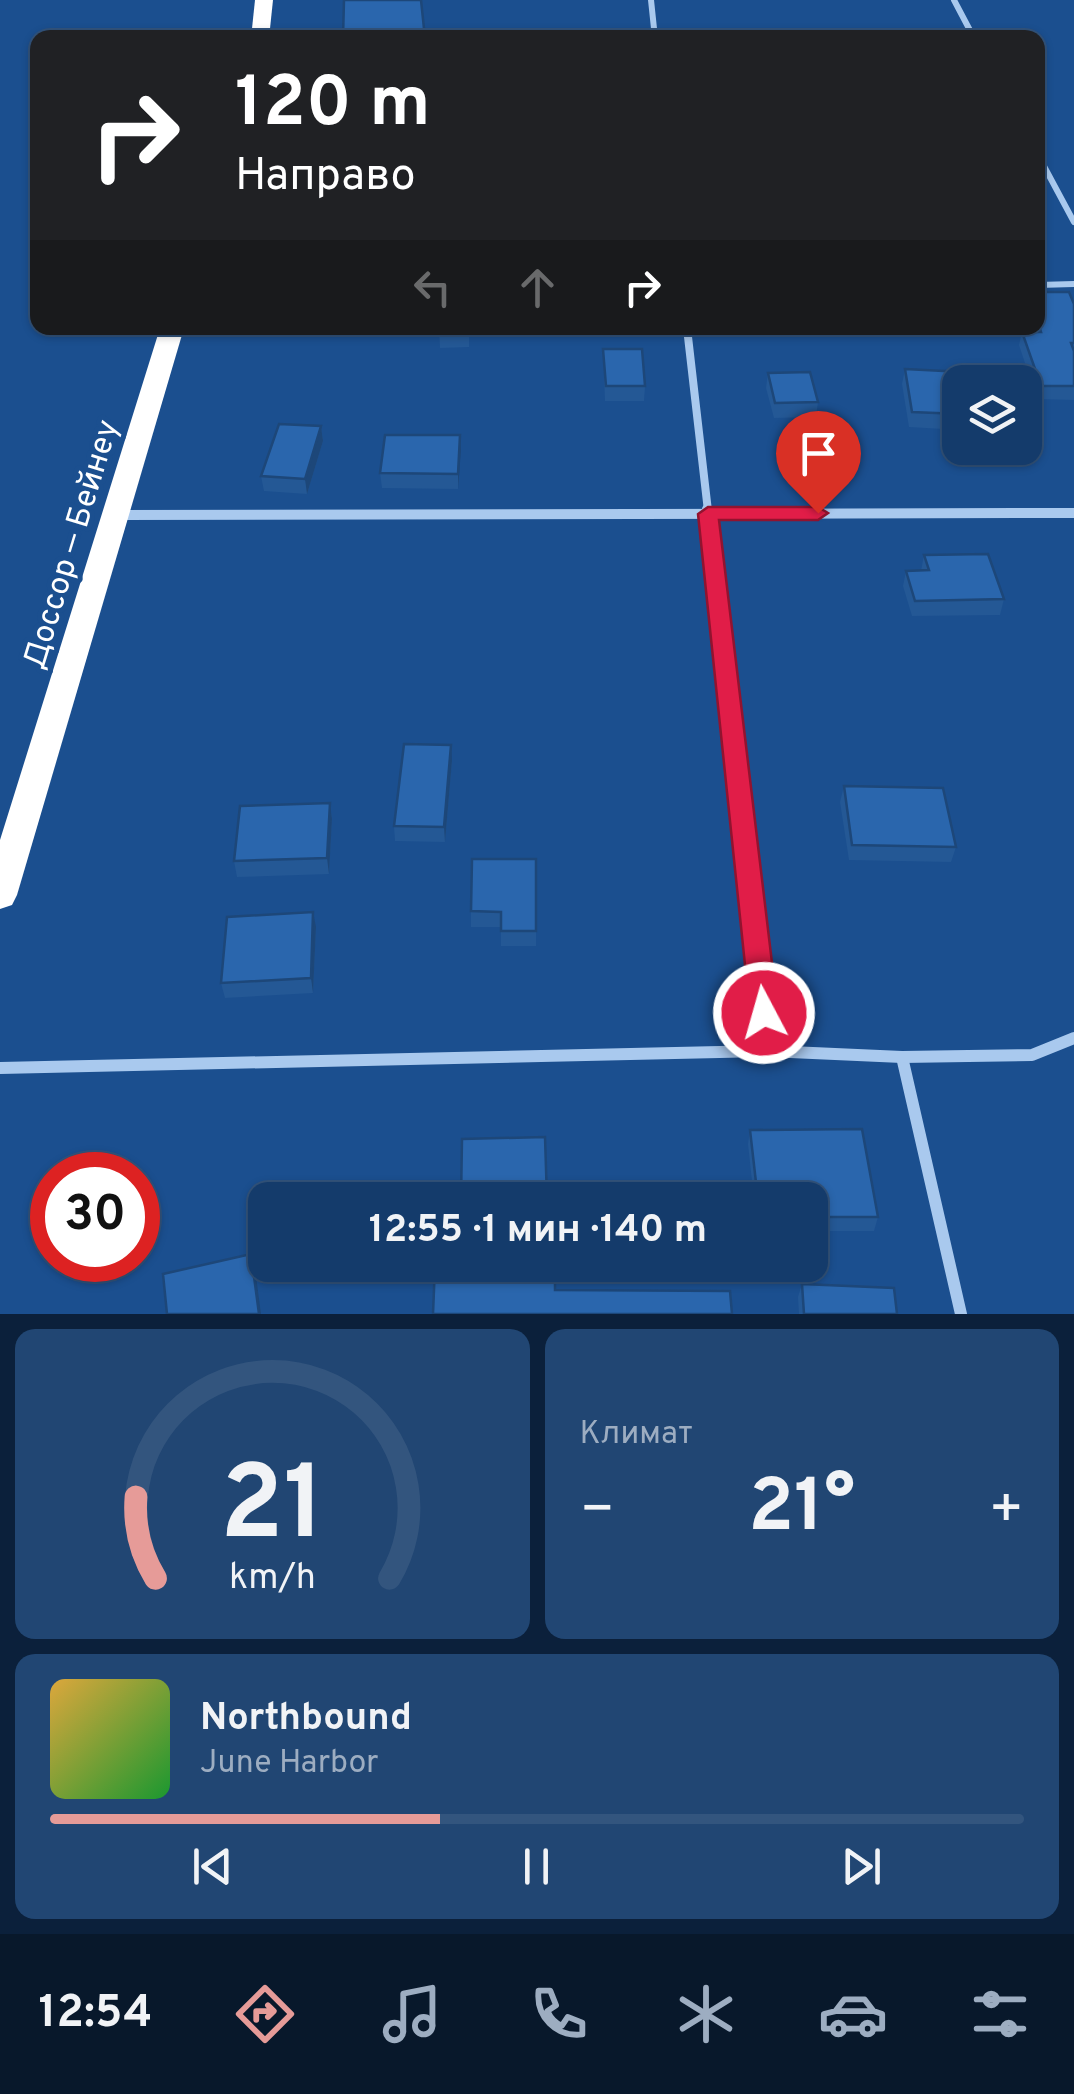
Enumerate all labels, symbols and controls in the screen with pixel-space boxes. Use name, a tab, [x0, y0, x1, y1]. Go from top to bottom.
text: 120 m	[235, 62, 431, 151]
icon: right	[70, 70, 200, 200]
text: Направо	[235, 149, 416, 206]
icon: left	[405, 260, 460, 315]
icon: ahead	[510, 260, 565, 315]
icon: right	[615, 260, 670, 315]
map controls	[942, 365, 1042, 465]
button: layers	[942, 365, 1042, 465]
pin	[776, 411, 861, 514]
street label: Доссор — Бейнеу	[16, 415, 130, 674]
icon: arrive	[791, 426, 846, 481]
position arrow	[712, 961, 816, 1065]
speed limit sign: 30	[30, 1152, 160, 1282]
text: 12:55 · 1 мин · 140 m	[369, 1207, 707, 1256]
text: Климат	[580, 1415, 693, 1455]
text: 21	[220, 1444, 325, 1576]
text: 21°	[748, 1463, 855, 1558]
text: −	[580, 1477, 615, 1547]
text: +	[989, 1477, 1024, 1547]
text: km/h	[229, 1556, 316, 1602]
text: Northbound	[200, 1695, 412, 1744]
text: June Harbor	[200, 1744, 379, 1784]
icon: previous	[185, 1839, 240, 1894]
icon: pause	[509, 1839, 564, 1894]
icon: next	[834, 1839, 889, 1894]
icon: directions	[230, 1979, 300, 2049]
icon: music	[377, 1979, 447, 2049]
icon: phone	[524, 1979, 594, 2049]
icon: climate	[671, 1979, 741, 2049]
icon: car	[818, 1979, 888, 2049]
icon: filters	[965, 1979, 1035, 2049]
text: 12:54	[39, 1986, 152, 2043]

